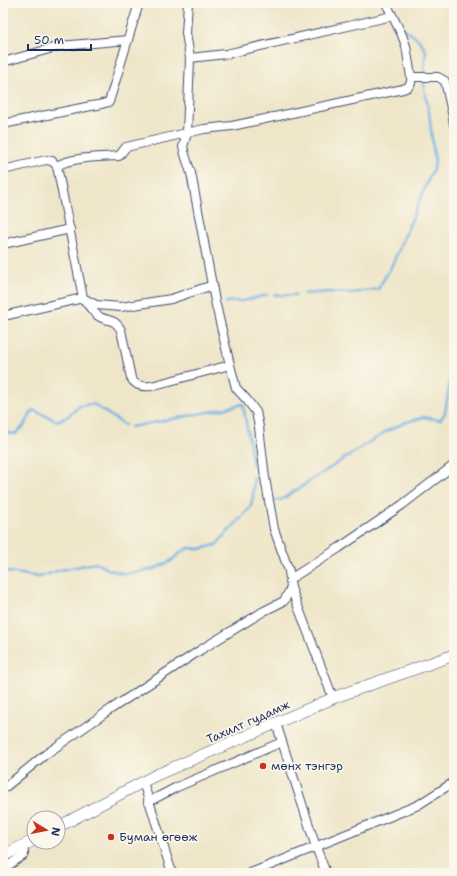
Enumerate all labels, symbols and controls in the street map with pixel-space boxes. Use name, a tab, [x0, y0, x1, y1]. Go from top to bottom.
scale bar	[28, 26, 91, 52]
text: 50 m	[34, 32, 64, 48]
street label: Тахилт гудамж	[204, 696, 292, 748]
place label: мөнх тэнгэр	[271, 758, 343, 774]
marker: мөнх тэнгэр	[258, 761, 268, 771]
north arrow	[26, 810, 66, 850]
text: N	[47, 826, 63, 838]
place label: Буман өгөөж	[119, 829, 197, 845]
marker: Буман өгөөж	[106, 832, 116, 842]

